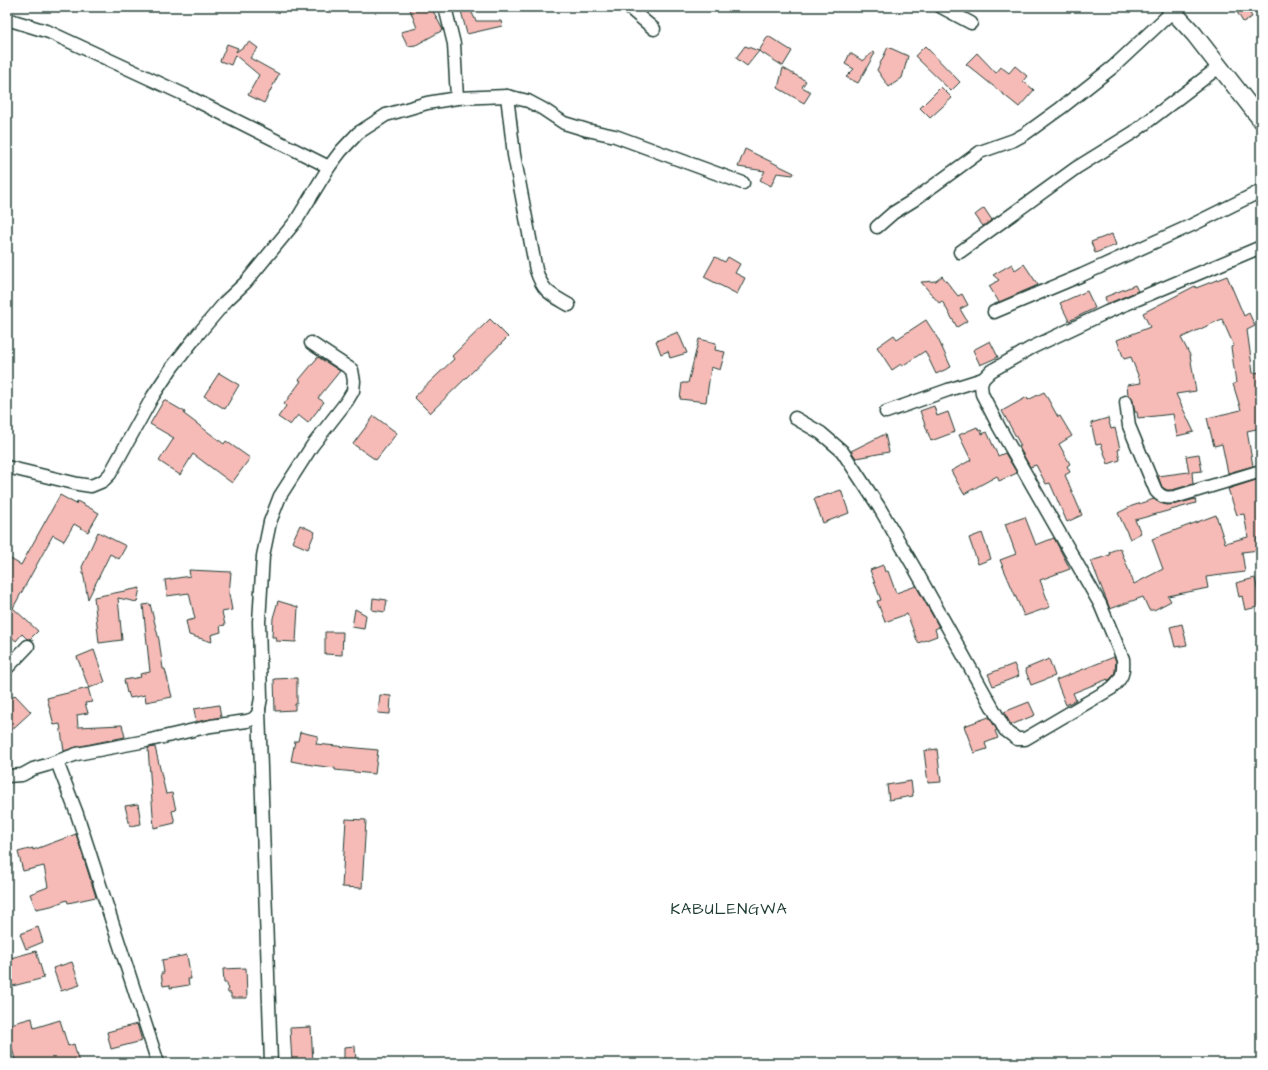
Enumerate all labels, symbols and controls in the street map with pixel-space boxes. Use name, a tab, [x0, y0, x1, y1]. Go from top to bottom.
district label: KABULENGWA	[670, 898, 788, 920]

